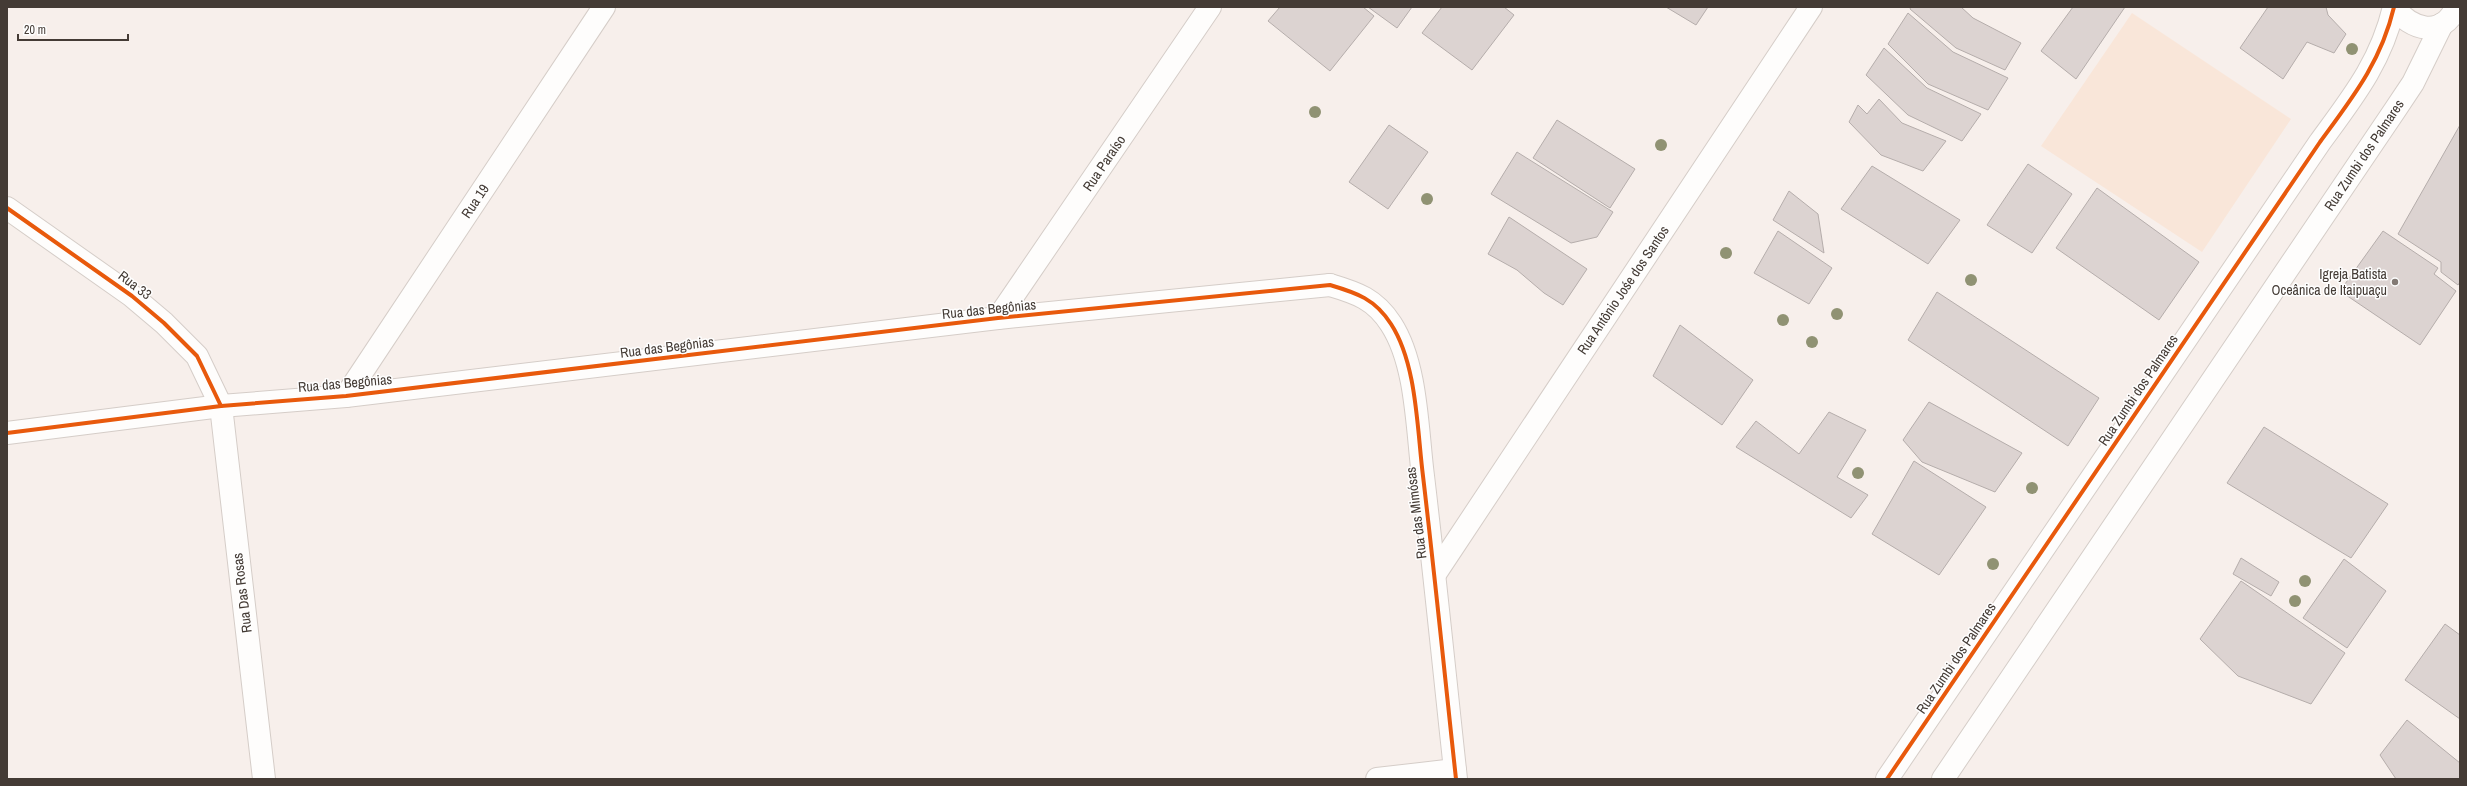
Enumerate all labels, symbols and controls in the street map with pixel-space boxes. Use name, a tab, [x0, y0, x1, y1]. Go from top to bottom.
scale bar	[18, 16, 128, 42]
text: 20 m	[24, 22, 46, 38]
street label: Rua Zumbi dos Palmares	[2320, 96, 2408, 214]
street label: Rua Paraíso	[1079, 132, 1129, 194]
street label: Rua 19	[457, 181, 493, 221]
street label: Rua Antônio Jośe dos Santos	[1573, 222, 1673, 358]
place label: Igreja Batista Oceânica de Itaipuaçu	[2271, 265, 2388, 299]
street label: Rua 33	[115, 267, 155, 303]
marker: Igreja Batista Oceânica de Itaipuaçu	[2390, 277, 2400, 287]
street label: Rua das Begônias	[941, 295, 1037, 323]
street label: Rua Zumbi dos Palmares	[2094, 331, 2182, 449]
street label: Rua das Begônias	[619, 332, 715, 362]
street label: Rua das Begônias	[297, 370, 393, 396]
street label: Rua das Mimósas	[1401, 466, 1431, 560]
street label: Rua Das Rosas	[228, 552, 256, 634]
street label: Rua Zumbi dos Palmares	[1912, 599, 2000, 717]

